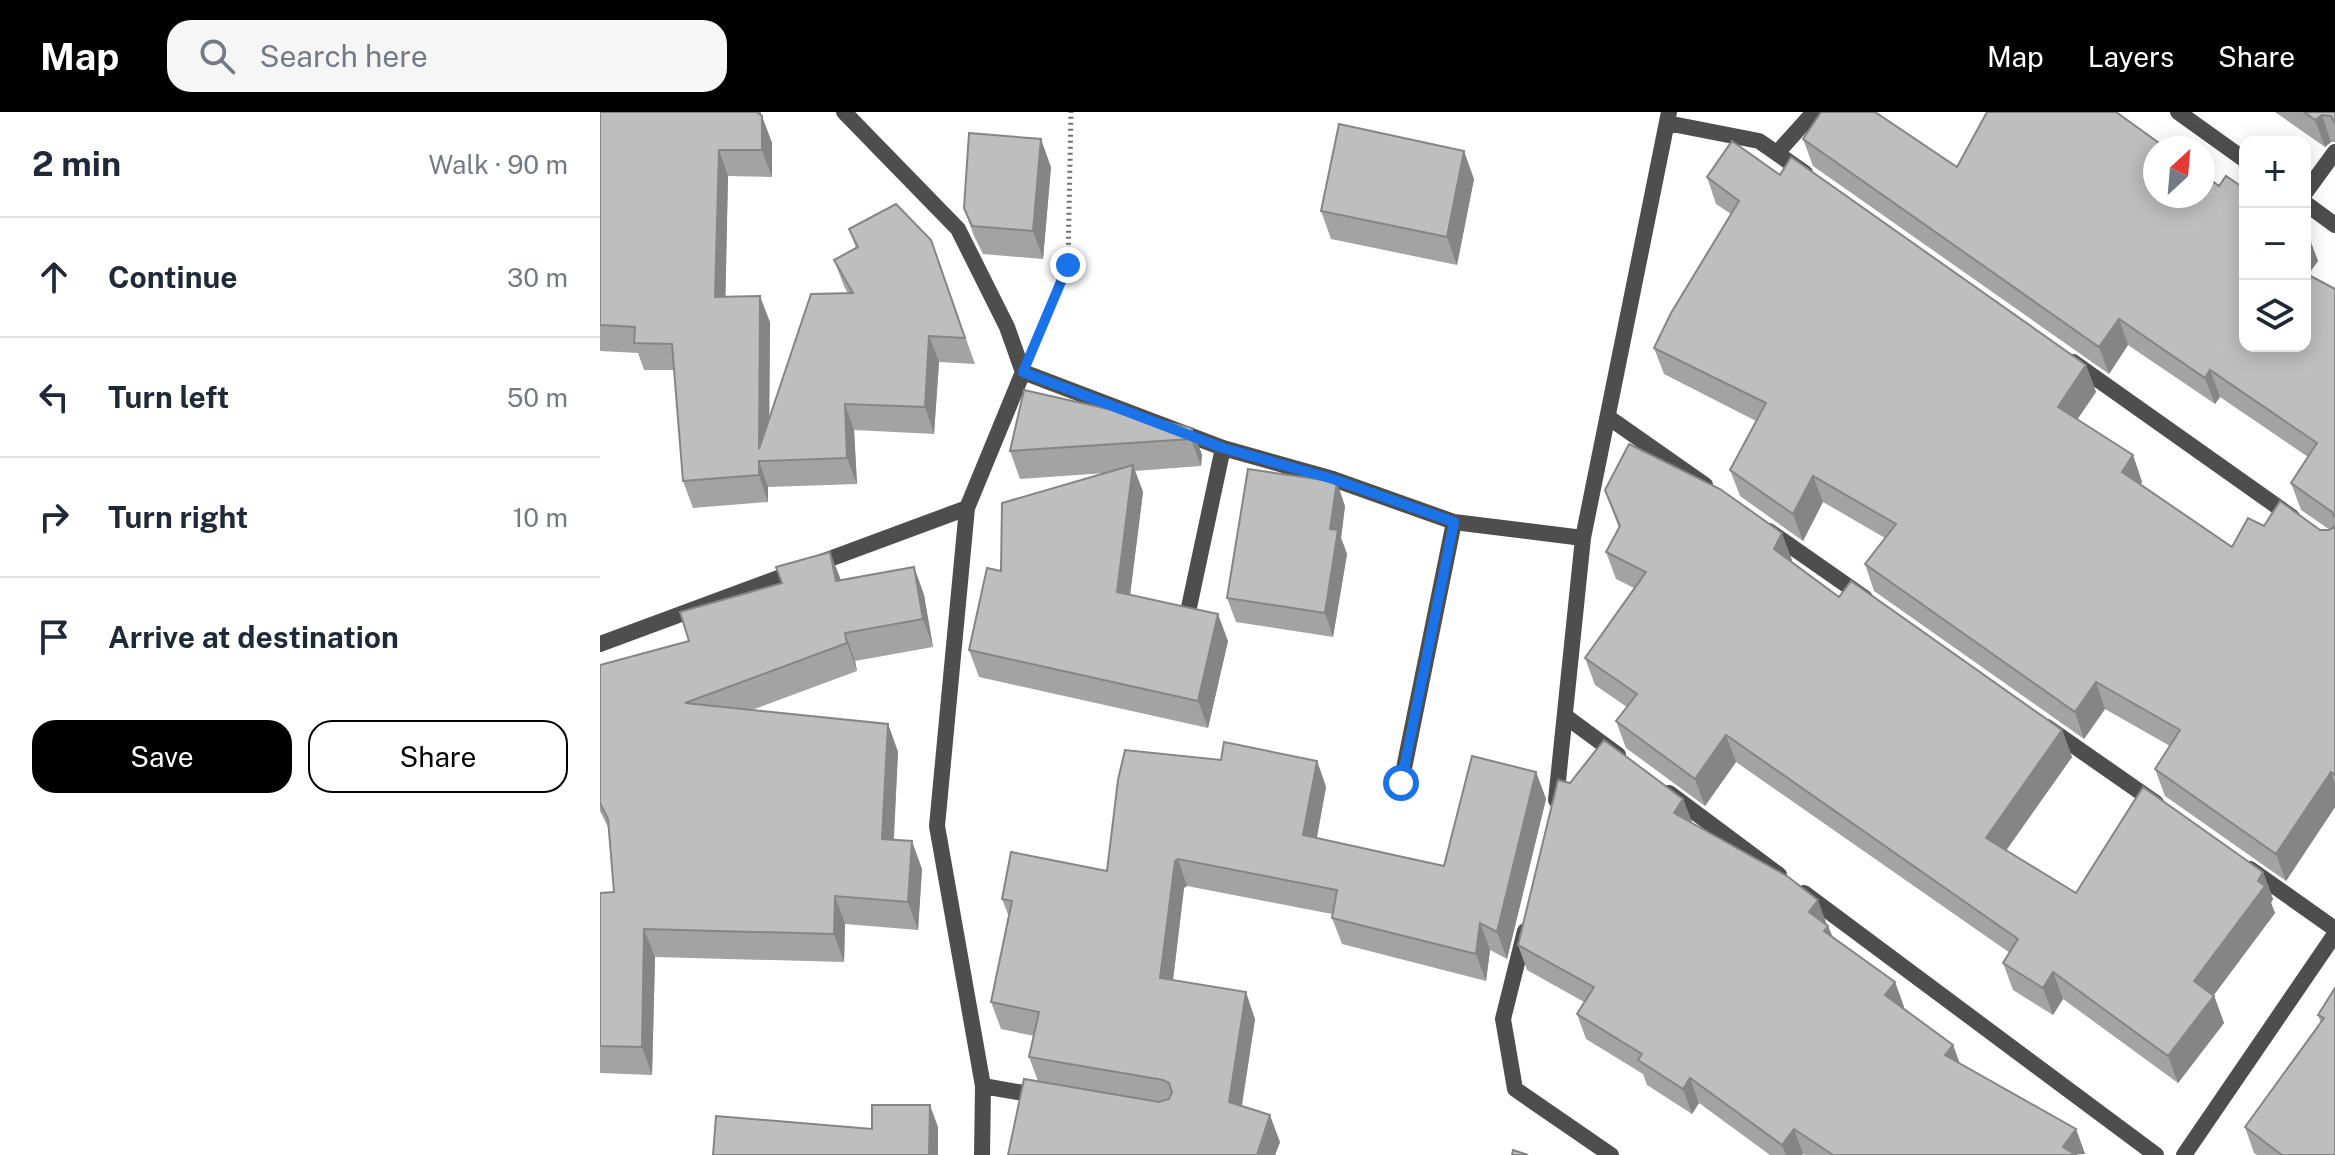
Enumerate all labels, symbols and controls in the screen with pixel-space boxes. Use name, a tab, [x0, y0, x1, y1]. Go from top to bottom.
search box	[167, 20, 727, 92]
text: Map	[40, 34, 119, 79]
icon: search	[195, 34, 239, 78]
text: Search here	[259, 38, 428, 74]
text: Map	[1987, 40, 2044, 73]
text: Layers	[2088, 40, 2174, 73]
text: Share	[2218, 40, 2295, 73]
north arrow	[2143, 136, 2215, 208]
map controls	[2239, 136, 2311, 352]
button: +	[2239, 136, 2311, 208]
text: 2 min	[32, 144, 121, 184]
text: Walk · 90 m	[428, 149, 568, 180]
button: −	[2239, 208, 2311, 280]
route end	[1050, 247, 1086, 283]
icon: ahead	[32, 255, 76, 299]
text: Continue	[108, 259, 238, 295]
text: 30 m	[507, 262, 568, 293]
button: layers	[2239, 280, 2311, 352]
icon: left	[32, 375, 76, 419]
text: Turn left	[108, 379, 229, 415]
text: 50 m	[507, 382, 568, 413]
icon: right	[32, 495, 76, 539]
text: Turn right	[108, 499, 248, 535]
text: 10 m	[513, 502, 568, 533]
icon: arrive	[32, 615, 76, 659]
text: Arrive at destination	[108, 619, 399, 655]
button: Save	[32, 720, 292, 793]
button: Share	[308, 720, 568, 793]
route start	[1383, 765, 1419, 801]

